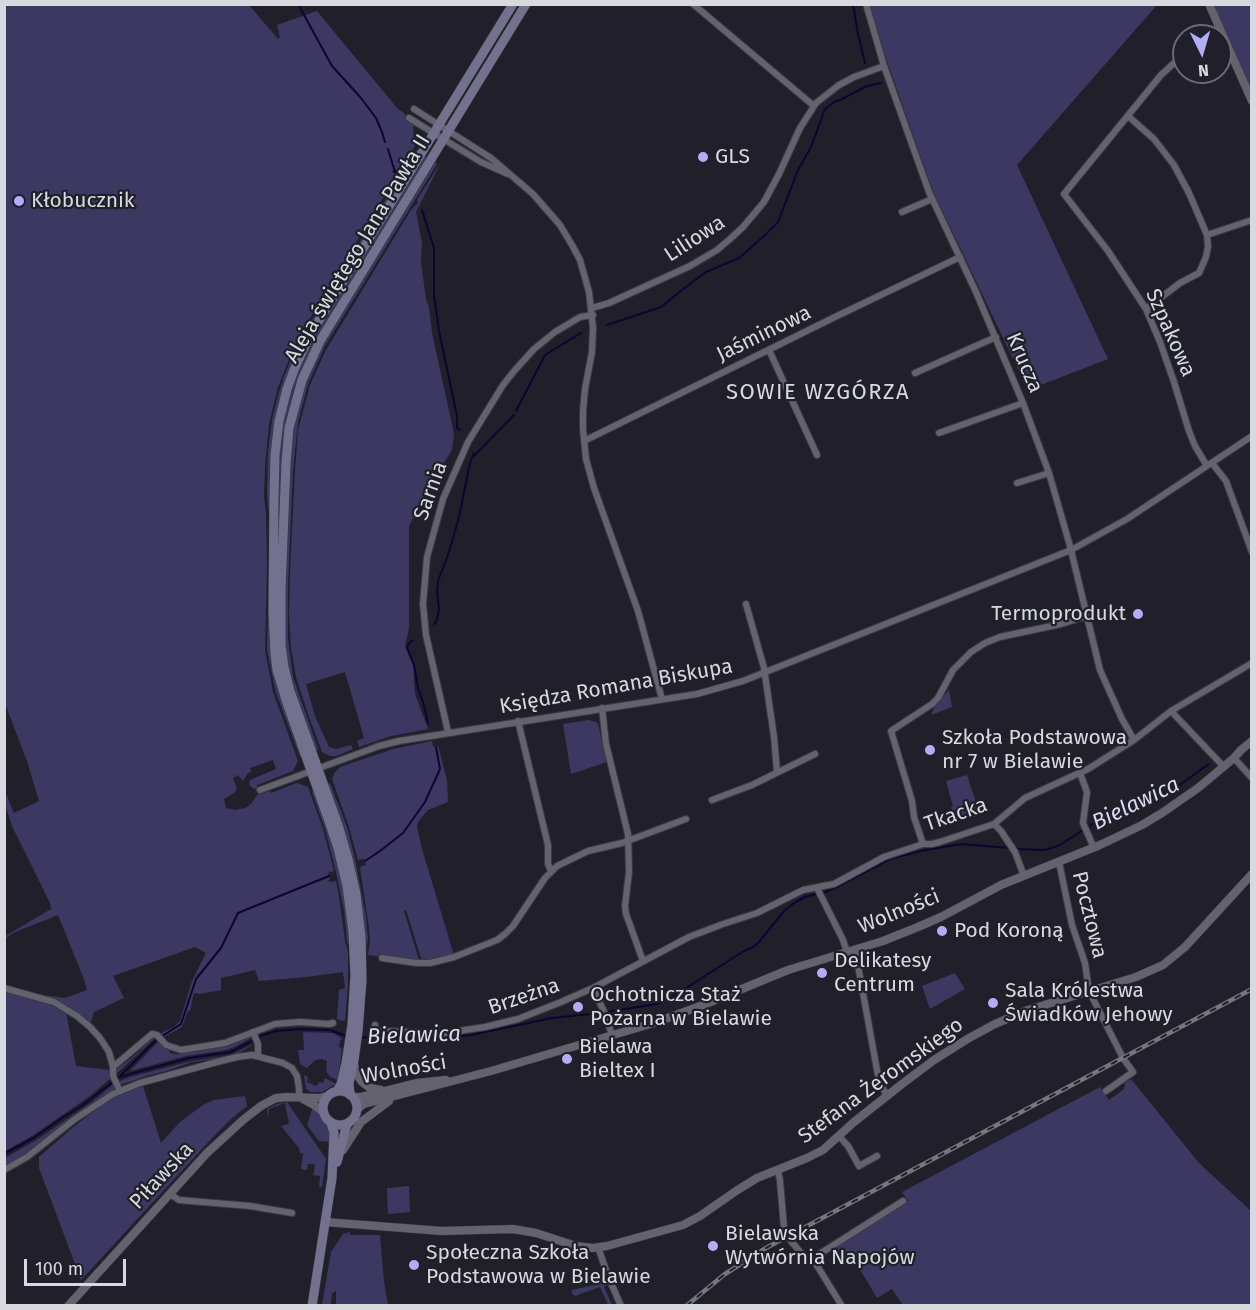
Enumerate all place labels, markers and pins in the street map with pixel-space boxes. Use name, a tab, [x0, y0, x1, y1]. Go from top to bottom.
place label: GLS	[715, 144, 750, 170]
marker: GLS	[696, 150, 710, 164]
place label: Kłobucznik	[31, 188, 135, 214]
marker: Kłobucznik	[12, 194, 26, 208]
place label: Termoprodukt	[991, 601, 1126, 627]
marker: Termoprodukt	[1131, 607, 1145, 621]
place label: Szkoła Podstawowa nr 7 w Bielawie	[942, 725, 1127, 775]
marker: Szkoła Podstawowa nr 7 w Bielawie	[923, 743, 937, 757]
place label: Pod Koroną	[954, 918, 1064, 944]
marker: Pod Koroną	[935, 924, 949, 938]
place label: Delikatesy Centrum	[834, 948, 931, 998]
marker: Delikatesy Centrum	[815, 966, 829, 980]
place label: Sala Królestwa Świadków Jehowy	[1005, 978, 1173, 1028]
place label: Ochotnicza Staż Pożarna w Bielawie	[590, 982, 772, 1032]
marker: Sala Królestwa Świadków Jehowy	[986, 996, 1000, 1010]
marker: Ochotnicza Staż Pożarna w Bielawie	[571, 1000, 585, 1014]
place label: Bielawa Bieltex I	[579, 1034, 656, 1084]
marker: Bielawa Bieltex I	[560, 1052, 574, 1066]
place label: Bielawska Wytwórnia Napojów	[725, 1221, 915, 1271]
marker: Bielawska Wytwórnia Napojów	[706, 1239, 720, 1253]
place label: Społeczna Szkoła Podstawowa w Bielawie	[426, 1240, 651, 1290]
marker: Społeczna Szkoła Podstawowa w Bielawie	[407, 1258, 421, 1272]

